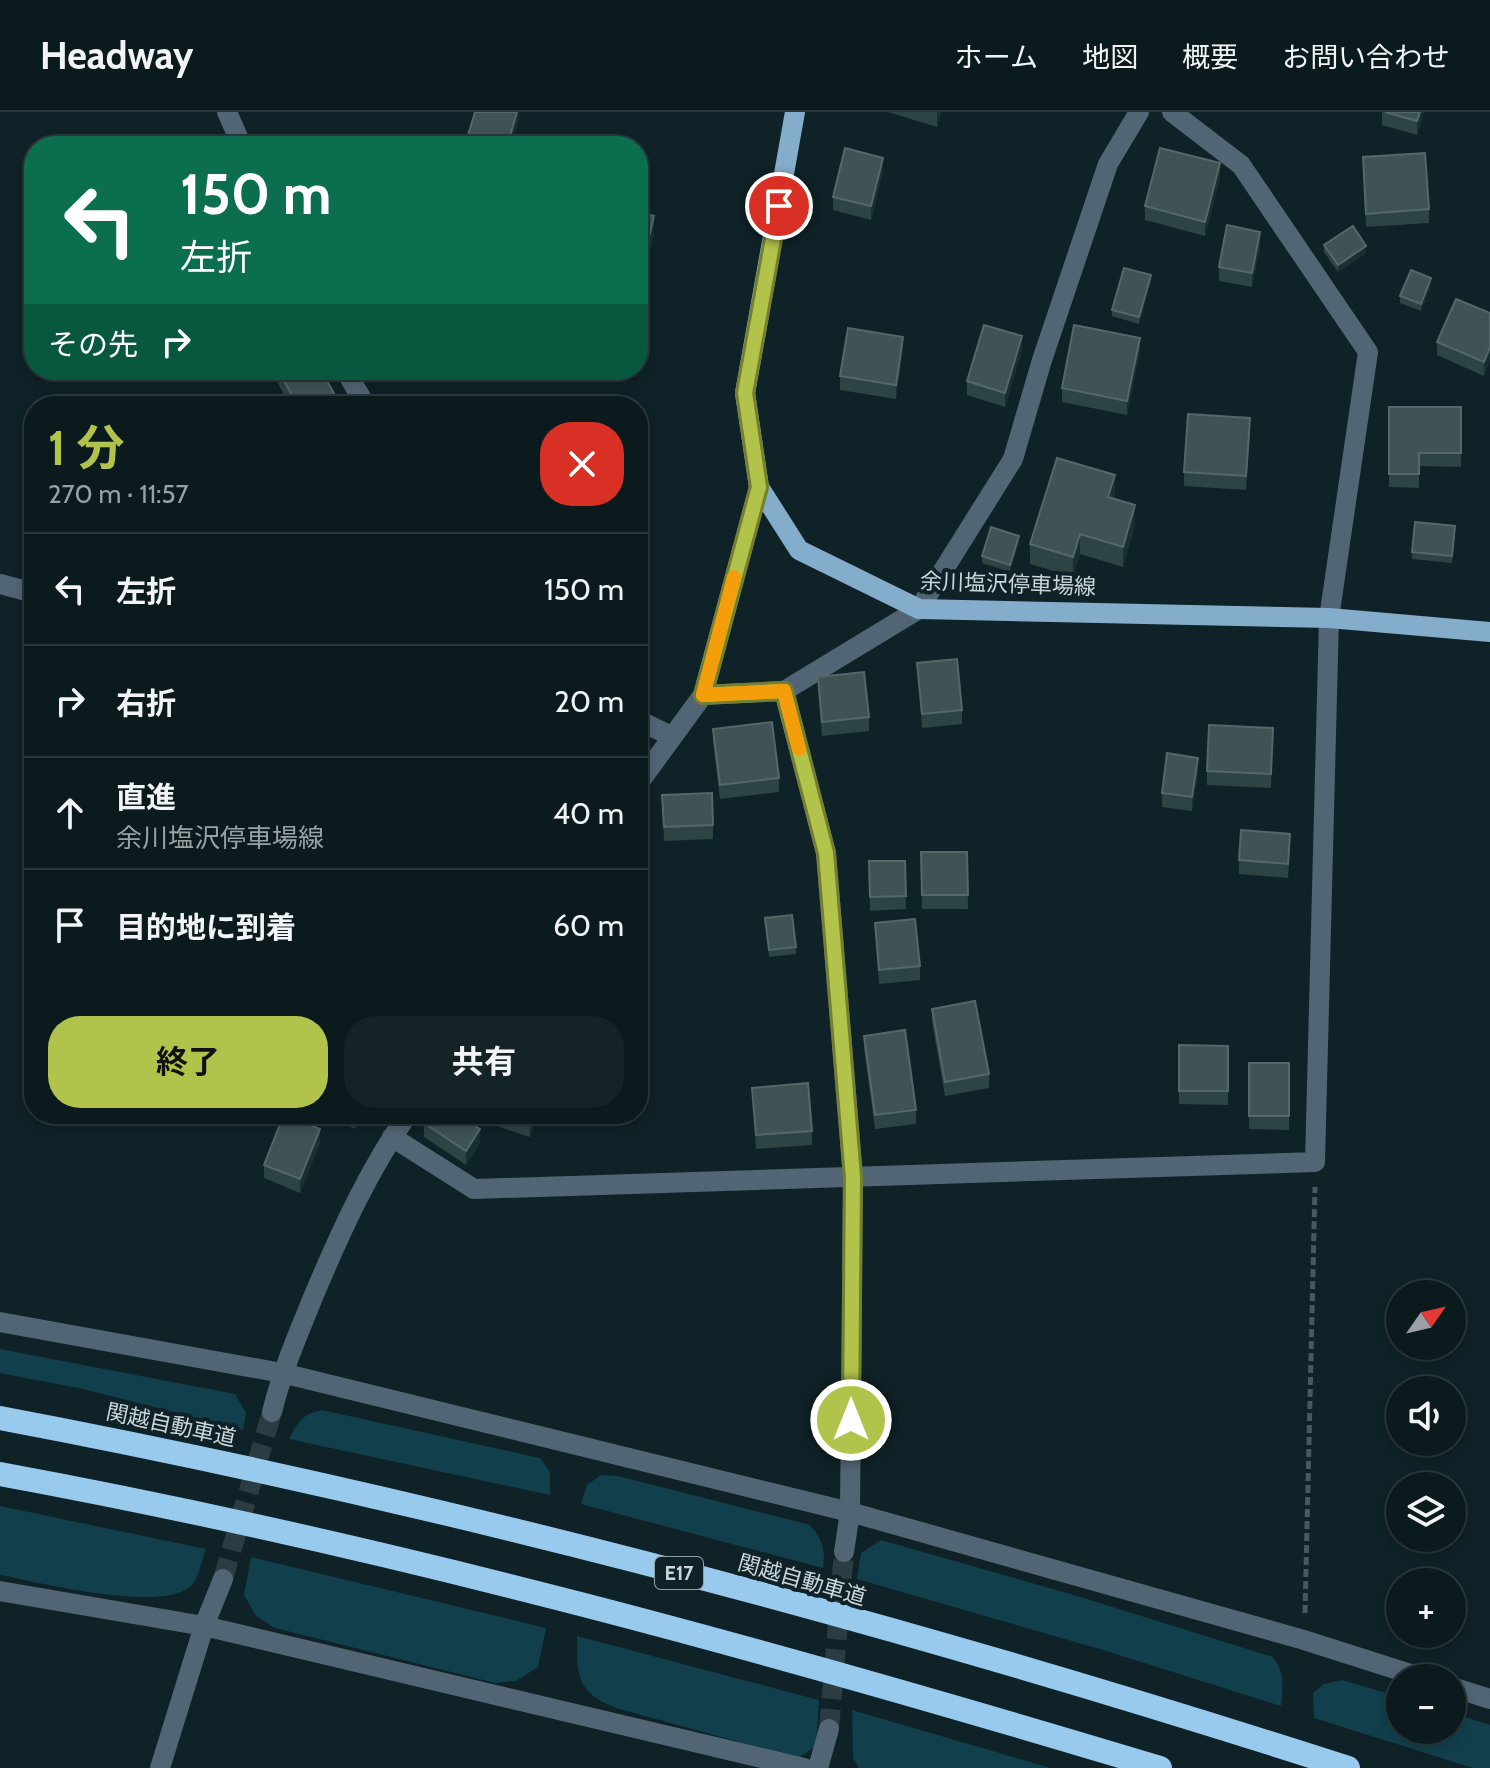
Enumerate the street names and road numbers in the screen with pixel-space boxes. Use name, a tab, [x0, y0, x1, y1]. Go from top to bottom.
street label: 余川塩沢停車場線	[920, 567, 1096, 601]
street label: 関越自動車道	[104, 1398, 238, 1452]
street label: 関越自動車道	[735, 1549, 869, 1611]
road number: E17	[655, 1557, 703, 1589]

